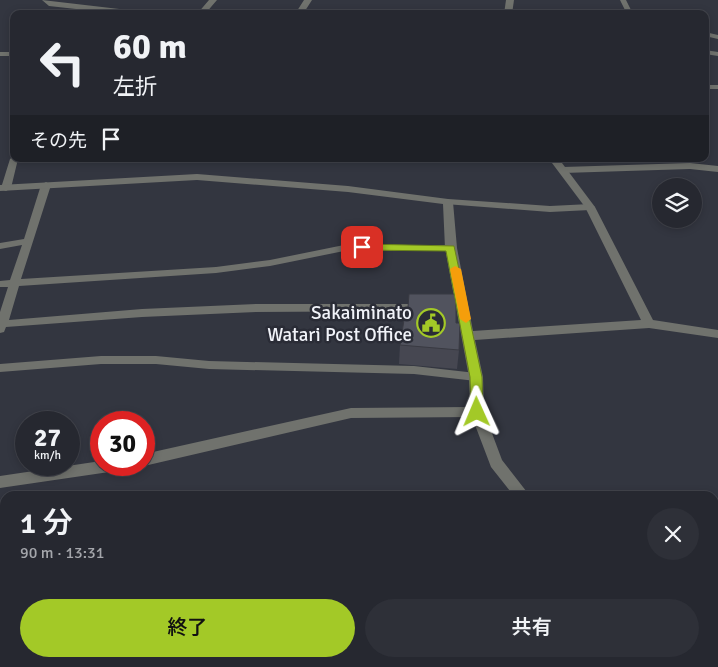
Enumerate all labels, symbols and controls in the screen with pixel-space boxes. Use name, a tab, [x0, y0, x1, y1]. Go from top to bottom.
text: 60 m	[113, 25, 187, 68]
icon: left	[30, 30, 95, 95]
text: 左折	[113, 73, 157, 100]
icon: arrive	[97, 125, 125, 153]
text: その先	[30, 129, 87, 153]
map controls	[652, 178, 702, 228]
button: layers	[652, 178, 702, 228]
pin	[341, 226, 383, 268]
icon: arrive	[348, 233, 376, 261]
place label: Sakaiminato Watari Post Office	[267, 301, 412, 347]
public building icon: Sakaiminato Watari Post Office	[416, 308, 446, 338]
position arrow	[450, 385, 502, 437]
speed limit sign: 30	[90, 411, 155, 476]
text: 27	[34, 422, 61, 453]
text: km/h	[34, 448, 61, 463]
text: 1 分	[20, 505, 73, 542]
button: close	[647, 508, 699, 560]
text: 90 m · 13:31	[20, 543, 104, 563]
button: 終了	[20, 599, 355, 657]
button: 共有	[365, 599, 699, 657]

